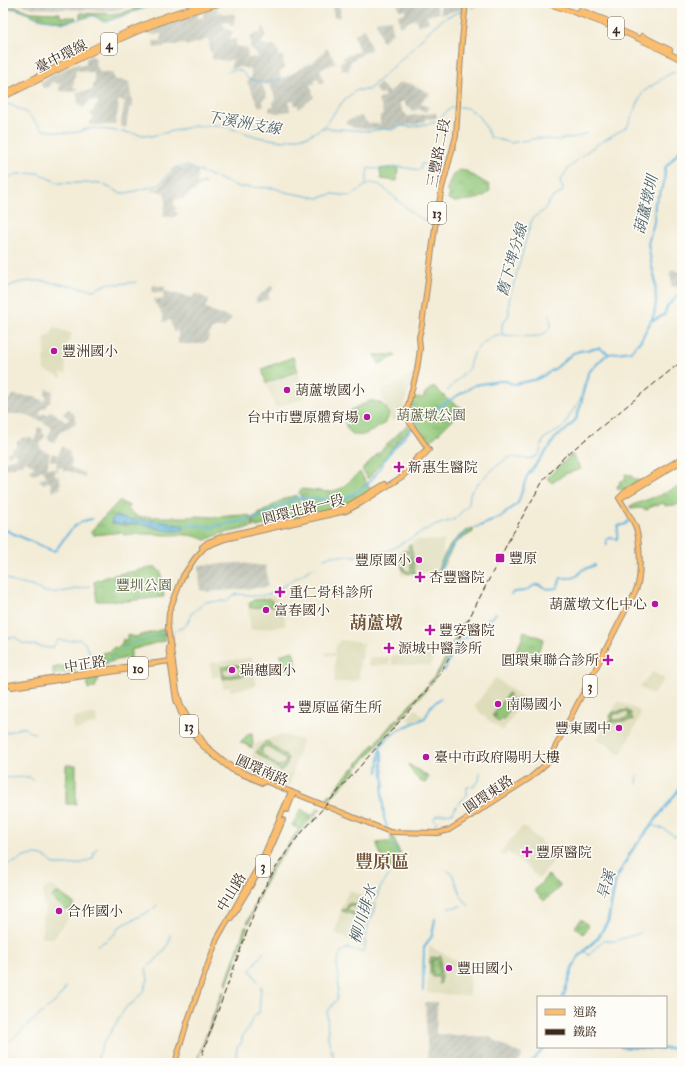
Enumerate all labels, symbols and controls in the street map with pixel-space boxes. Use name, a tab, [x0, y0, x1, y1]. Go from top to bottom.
road number: 4	[608, 17, 624, 39]
road number: 4	[101, 33, 117, 55]
street label: 臺中環線	[32, 36, 90, 77]
water label: 下溪洲支線	[205, 108, 284, 140]
street label: 三豐路二段	[423, 117, 454, 189]
water label: 葫蘆墩圳	[630, 171, 663, 236]
road number: 13	[428, 202, 446, 224]
water label: 舊下埤分線	[493, 220, 532, 299]
place label: 豐洲國小	[62, 343, 118, 360]
marker: 豐洲國小	[49, 346, 59, 356]
place label: 葫蘆墩國小	[295, 382, 365, 399]
marker: 葫蘆墩國小	[282, 385, 292, 395]
park label: 葫蘆墩公園	[396, 407, 466, 424]
place label: 台中市豐原體育場	[247, 409, 359, 426]
marker: 台中市豐原體育場	[362, 412, 372, 422]
place label: 新惠生醫院	[408, 459, 478, 476]
marker: 新惠生醫院	[393, 461, 405, 473]
street label: 圓環北路一段	[260, 491, 346, 528]
place label: 豐原	[509, 550, 537, 567]
place label: 豐原國小	[355, 552, 411, 569]
marker: 豐原	[494, 552, 506, 564]
marker: 豐原國小	[414, 555, 424, 565]
place label: 杏豐醫院	[429, 569, 485, 586]
marker: 杏豐醫院	[414, 571, 426, 583]
park label: 豐圳公園	[116, 577, 172, 594]
place label: 重仁骨科診所	[289, 584, 373, 601]
marker: 重仁骨科診所	[274, 586, 286, 598]
place label: 葫蘆墩文化中心	[549, 596, 647, 613]
marker: 葫蘆墩文化中心	[650, 599, 660, 609]
place label: 富春國小	[274, 602, 330, 619]
marker: 富春國小	[261, 605, 271, 615]
district label: 葫蘆墩	[349, 612, 403, 635]
place label: 豐安醫院	[439, 622, 495, 639]
marker: 豐安醫院	[424, 624, 436, 636]
place label: 源城中醫診所	[398, 640, 482, 657]
marker: 源城中醫診所	[383, 642, 395, 654]
place label: 圓環東聯合診所	[501, 652, 599, 669]
street label: 中正路	[63, 653, 107, 676]
marker: 圓環東聯合診所	[602, 654, 614, 666]
road number: 10	[128, 657, 148, 679]
place label: 瑞穗國小	[240, 662, 296, 679]
marker: 瑞穗國小	[227, 665, 237, 675]
road number: 3	[583, 675, 597, 697]
place label: 南陽國小	[506, 696, 562, 713]
place label: 豐原區衛生所	[298, 699, 382, 716]
marker: 南陽國小	[493, 699, 503, 709]
marker: 豐原區衛生所	[283, 701, 295, 713]
road number: 13	[180, 715, 198, 737]
place label: 豐東國中	[555, 720, 611, 737]
marker: 豐東國中	[614, 723, 624, 733]
place label: 臺中市政府陽明大樓	[434, 749, 560, 766]
street label: 圓環南路	[233, 751, 291, 790]
marker: 臺中市政府陽明大樓	[421, 752, 431, 762]
street label: 圓環東路	[460, 772, 516, 817]
place label: 豐原醫院	[536, 844, 592, 861]
marker: 豐原醫院	[521, 846, 533, 858]
district label: 豐原區	[355, 851, 409, 874]
road number: 3	[256, 855, 270, 877]
water label: 旱溪	[593, 866, 621, 902]
street label: 中山路	[213, 870, 250, 915]
water label: 柳川排水	[346, 881, 382, 946]
place label: 合作國小	[67, 903, 123, 920]
marker: 合作國小	[54, 906, 64, 916]
place label: 豐田國小	[457, 960, 513, 977]
marker: 豐田國小	[444, 963, 454, 973]
legend	[537, 996, 667, 1048]
text: 道路	[573, 1005, 597, 1020]
text: 鐵路	[573, 1025, 597, 1040]

